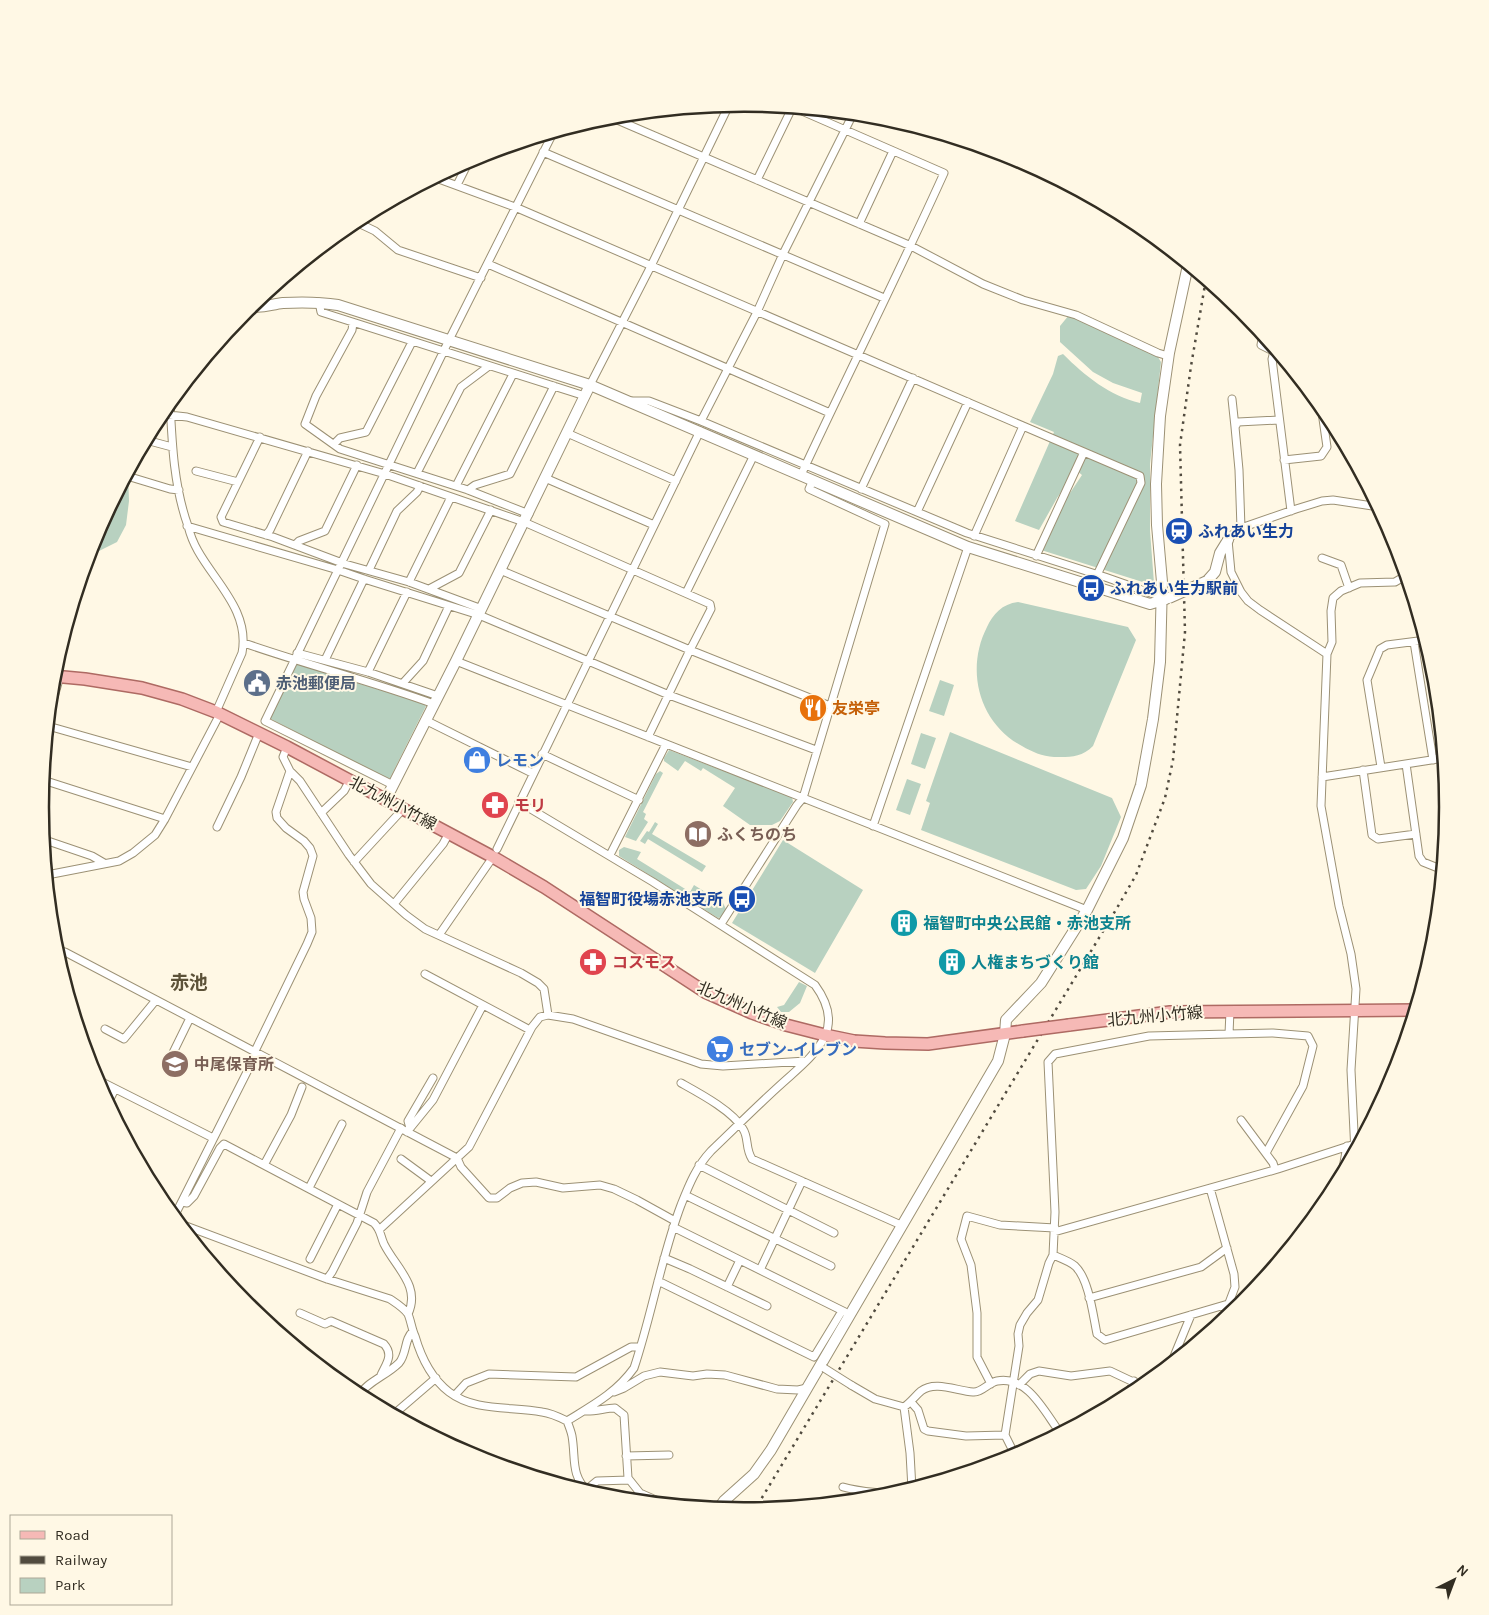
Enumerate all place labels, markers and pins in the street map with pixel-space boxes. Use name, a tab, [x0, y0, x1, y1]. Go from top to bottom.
station icon: ふれあい生力	[1164, 516, 1194, 546]
place label: ふれあい生力	[1198, 522, 1294, 541]
bus stop icon: ふれあい生力駅前	[1076, 573, 1106, 603]
place label: ふれあい生力駅前	[1110, 579, 1238, 598]
public building icon: 赤池郵便局	[242, 668, 272, 698]
place label: 赤池郵便局	[276, 674, 356, 693]
restaurant icon: 友栄亭	[798, 693, 828, 723]
place label: 友栄亭	[832, 699, 880, 718]
shop icon: レモン	[462, 745, 492, 775]
place label: レモン	[496, 751, 544, 770]
pharmacy icon: モリ	[480, 790, 510, 820]
place label: モリ	[514, 796, 546, 815]
library icon: ふくちのち	[683, 819, 713, 849]
place label: ふくちのち	[717, 825, 797, 844]
bus stop icon: 福智町役場赤池支所	[727, 884, 757, 914]
place label: 福智町役場赤池支所	[579, 890, 723, 909]
building icon: 福智町中央公民館・赤池支所	[889, 908, 919, 938]
place label: 福智町中央公民館・赤池支所	[923, 914, 1131, 933]
pharmacy icon: コスモス	[578, 947, 608, 977]
building icon: 人権まちづくり館	[937, 947, 967, 977]
place label: コスモス	[612, 953, 676, 972]
place label: 人権まちづくり館	[971, 953, 1099, 972]
supermarket icon: セブン-イレブン	[705, 1034, 735, 1064]
place label: セブン-イレブン	[739, 1040, 857, 1059]
school or university icon: 中尾保育所	[160, 1049, 190, 1079]
place label: 中尾保育所	[194, 1055, 274, 1074]

